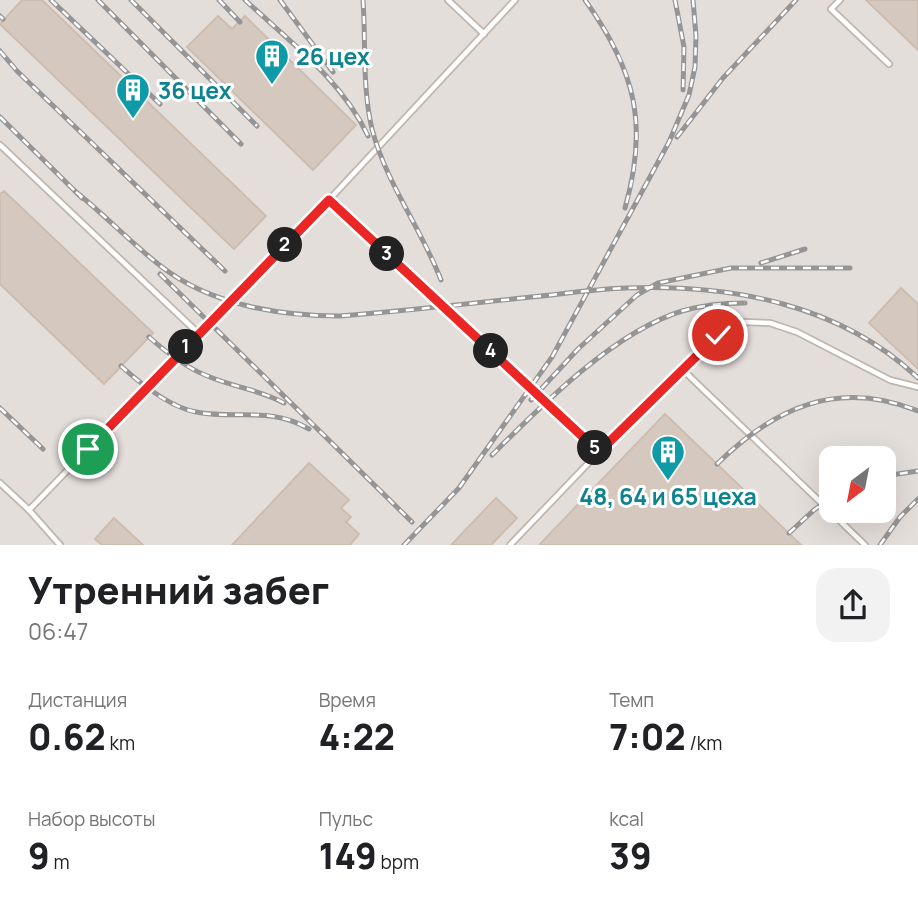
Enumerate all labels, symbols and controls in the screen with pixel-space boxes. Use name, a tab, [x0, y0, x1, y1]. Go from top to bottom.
building icon: 26 цех	[253, 37, 291, 86]
place label: 26 цех	[296, 40, 370, 72]
building icon: 36 цех	[114, 71, 152, 120]
place label: 36 цех	[158, 74, 232, 106]
pin: 2	[268, 228, 302, 262]
text: 2	[279, 231, 290, 257]
pin: 3	[370, 236, 404, 272]
text: 3	[381, 240, 392, 266]
pin	[688, 305, 748, 365]
icon: check	[699, 316, 737, 354]
pin: 1	[168, 330, 204, 364]
text: 1	[181, 333, 190, 359]
pin: 4	[474, 334, 508, 368]
text: 4	[485, 337, 496, 363]
pin	[58, 419, 118, 479]
icon: arrive	[69, 430, 107, 468]
pin: 5	[578, 430, 612, 466]
building icon: 48, 64 и 65 цеха	[649, 433, 687, 482]
text: 5	[589, 434, 600, 460]
north arrow	[819, 446, 896, 523]
map controls	[819, 446, 896, 523]
place label: 48, 64 и 65 цеха	[579, 480, 757, 512]
text: Утренний забег	[28, 563, 329, 615]
button: share	[816, 568, 890, 642]
text: 06:47	[28, 615, 88, 647]
text: Дистанция	[28, 687, 127, 713]
text: Время	[319, 687, 376, 713]
text: Темп	[609, 687, 654, 713]
text: 0.62	[28, 713, 106, 761]
text: 4:22	[319, 713, 395, 761]
text: 7:02	[609, 713, 686, 761]
text: km	[106, 730, 135, 756]
text: /km	[686, 730, 722, 756]
text: Набор высоты	[28, 806, 155, 832]
text: Пульс	[319, 806, 373, 832]
text: kcal	[609, 806, 644, 832]
text: 9	[28, 832, 50, 880]
text: 149	[319, 832, 377, 880]
text: 39	[609, 832, 652, 880]
text: m	[50, 849, 70, 875]
text: bpm	[377, 849, 419, 875]

